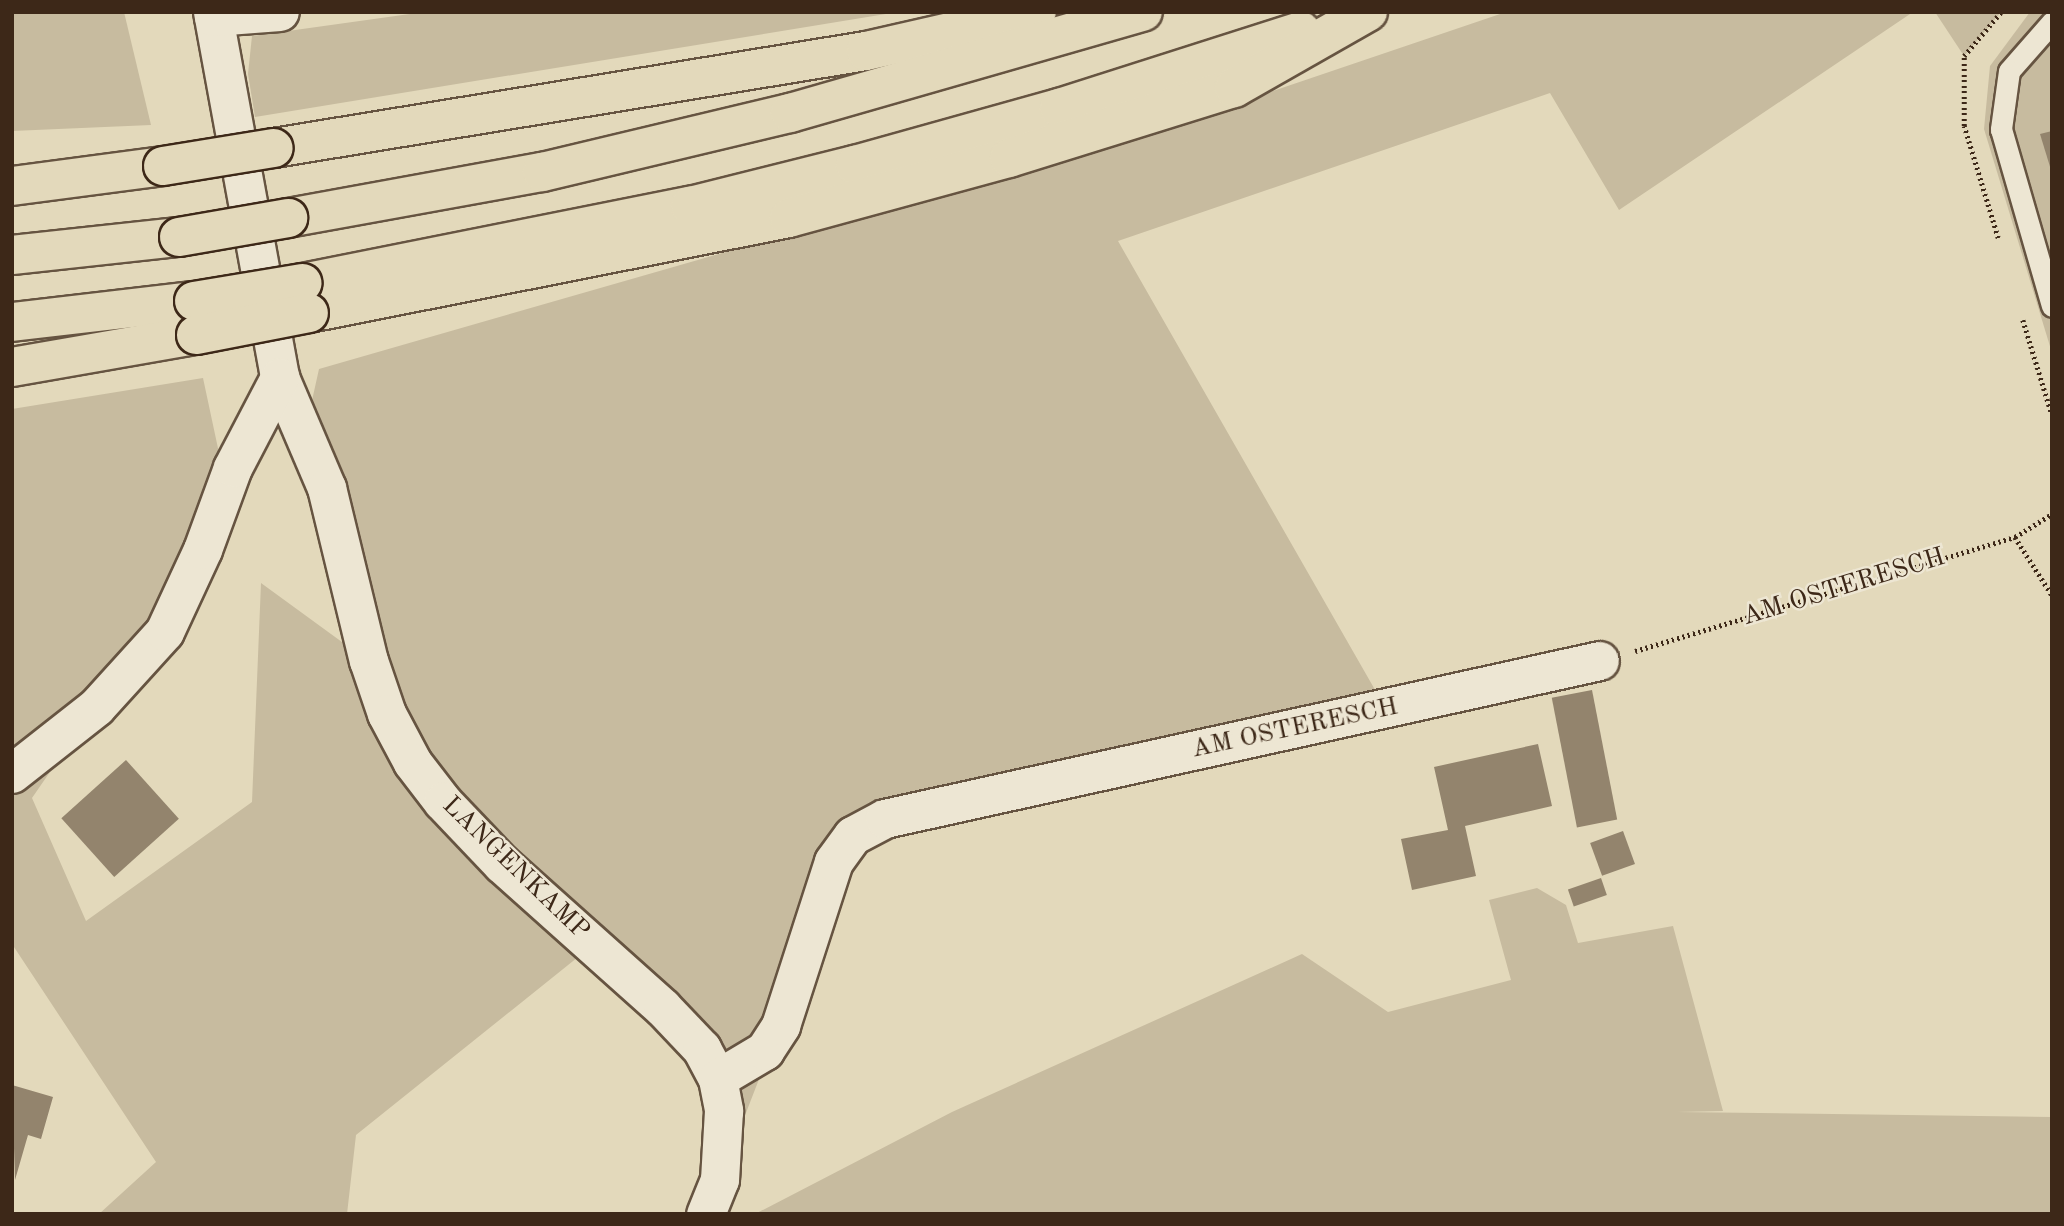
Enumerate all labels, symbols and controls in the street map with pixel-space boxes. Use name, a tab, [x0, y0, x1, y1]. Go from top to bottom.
street label: AM OSTERESCH	[1739, 542, 1949, 634]
street label: AM OSTERESCH	[1189, 692, 1401, 766]
street label: LANGENKAMP	[435, 791, 595, 947]

